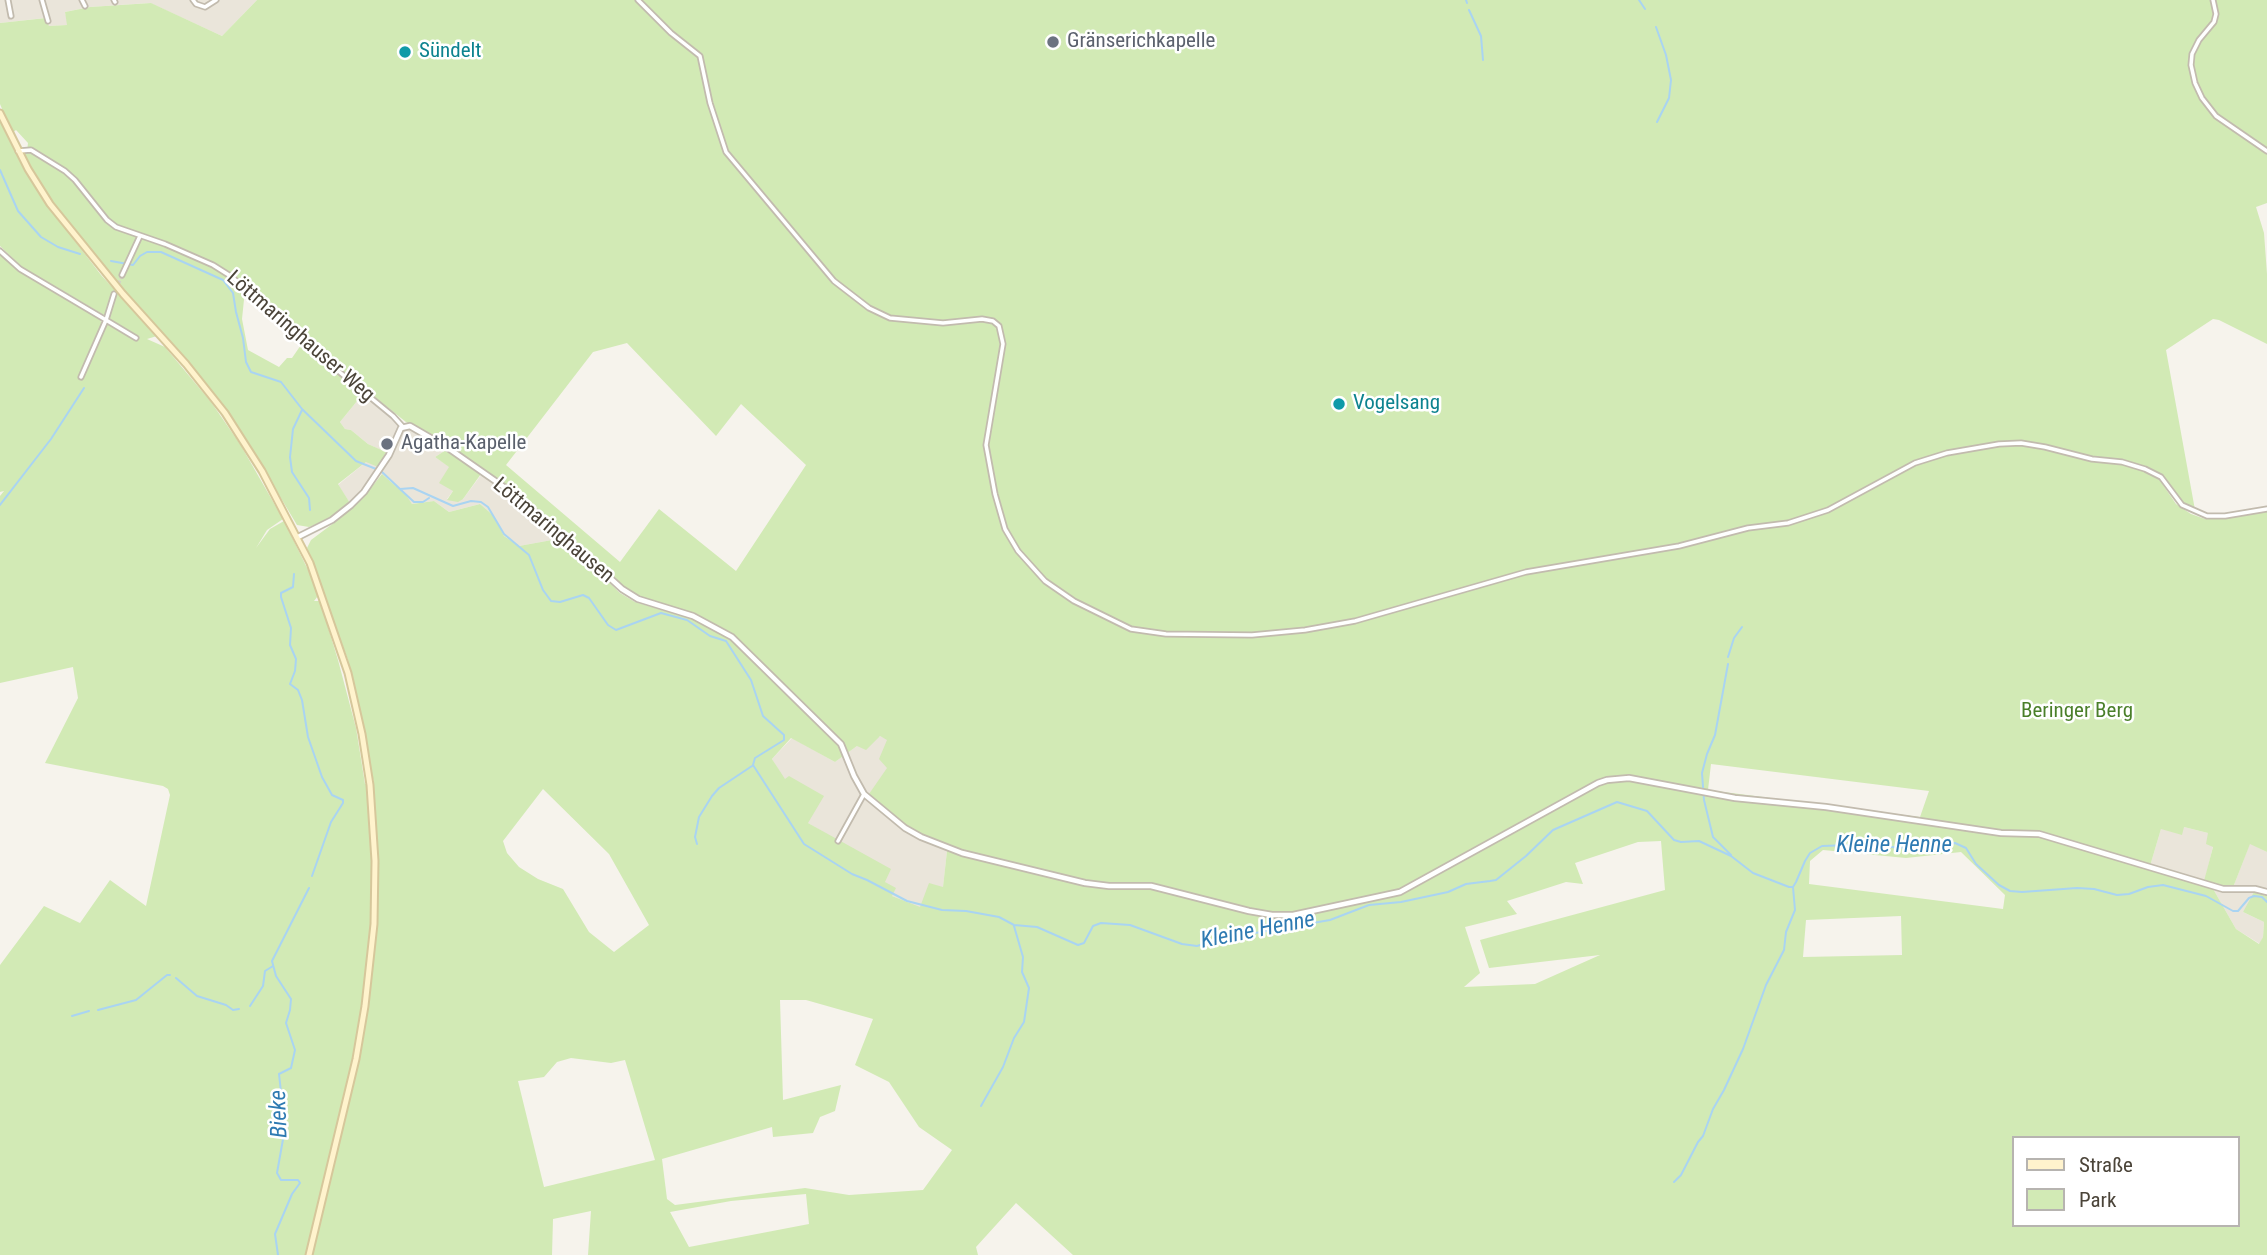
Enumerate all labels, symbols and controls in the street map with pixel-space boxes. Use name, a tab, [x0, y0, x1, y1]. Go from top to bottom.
place label: Gränserichkapelle	[1067, 29, 1215, 55]
marker: Gränserichkapelle	[1045, 34, 1061, 50]
place label: Sündelt	[419, 39, 482, 65]
marker: Sündelt	[397, 44, 413, 60]
street label: Löttmaringhauser Weg	[221, 266, 379, 408]
place label: Vogelsang	[1353, 391, 1440, 417]
marker: Vogelsang	[1331, 396, 1347, 412]
place label: Agatha-Kapelle	[401, 431, 526, 457]
marker: Agatha-Kapelle	[379, 436, 395, 452]
street label: Löttmaringhausen	[487, 473, 619, 589]
park label: Beringer Berg	[2021, 699, 2133, 725]
water label: Kleine Henne	[1836, 832, 1952, 860]
water label: Kleine Henne	[1199, 906, 1317, 956]
water label: Bieke	[265, 1090, 295, 1138]
legend	[2011, 1136, 2239, 1227]
text: Straße	[2079, 1153, 2133, 1177]
text: Park	[2079, 1188, 2116, 1212]

